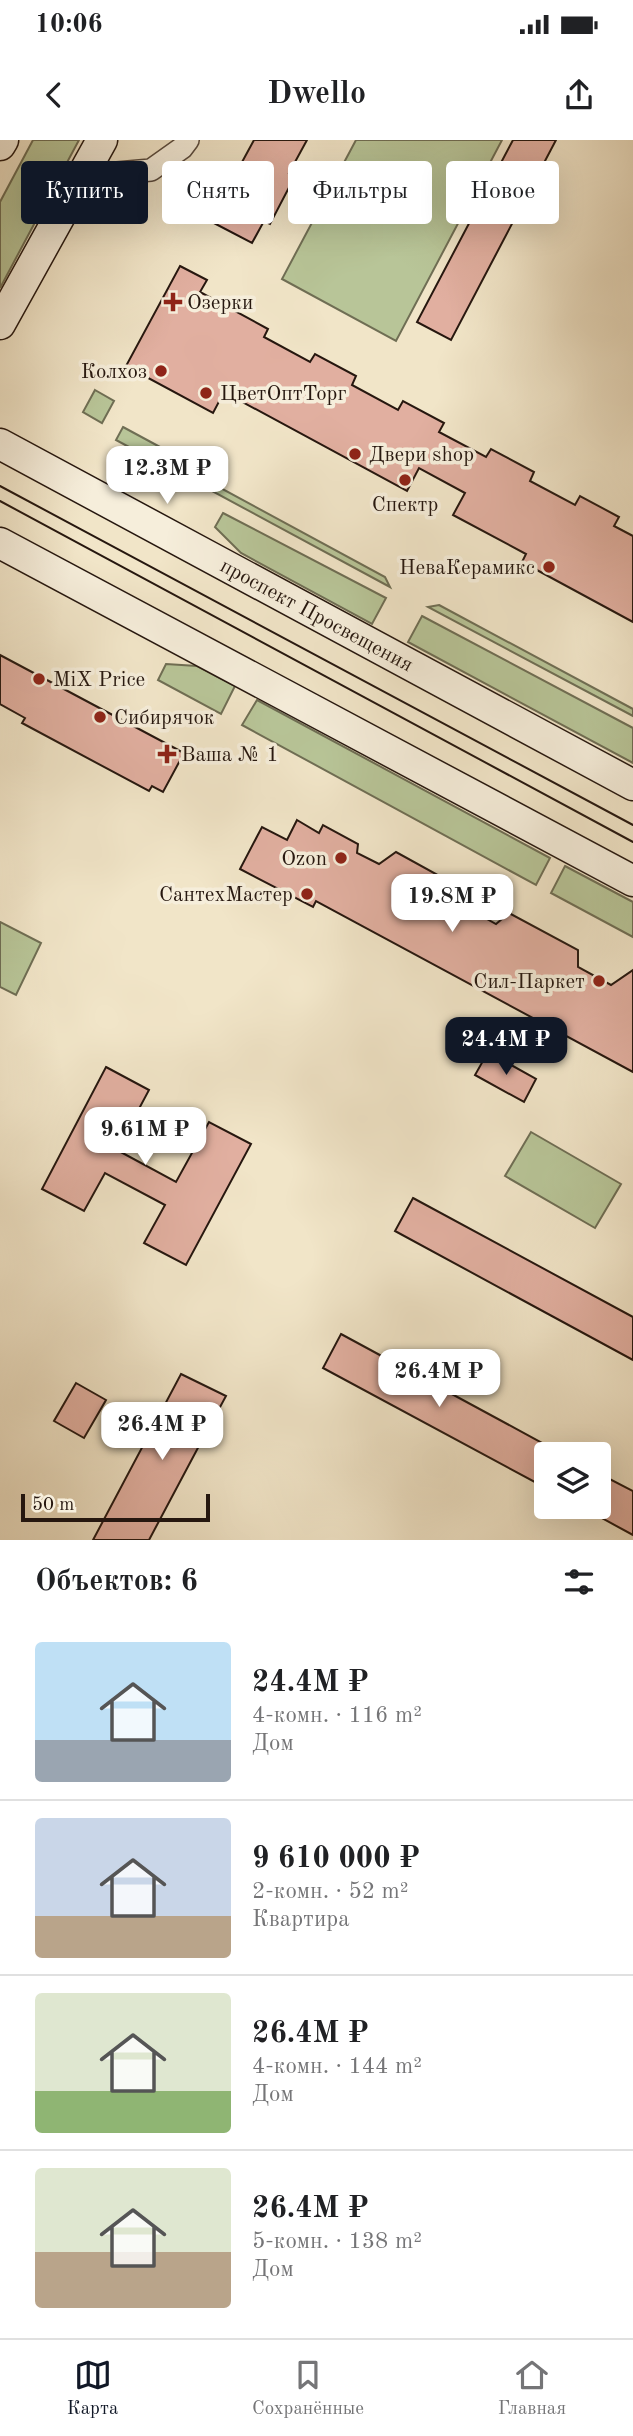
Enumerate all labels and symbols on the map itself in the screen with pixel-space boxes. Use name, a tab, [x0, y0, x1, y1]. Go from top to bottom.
place label: Озерки	[187, 293, 253, 314]
marker: Озерки	[165, 294, 181, 310]
place label: Колхоз	[81, 362, 147, 383]
marker: Колхоз	[153, 363, 169, 379]
place label: ЦветОптТорг	[220, 384, 347, 405]
marker: ЦветОптТорг	[198, 385, 214, 401]
place label: Двери shop	[369, 445, 474, 466]
pin: 12.3M ₽	[102, 446, 232, 506]
marker: Двери shop	[347, 446, 363, 462]
marker: Спектр	[397, 472, 413, 488]
place label: Спектр	[372, 495, 438, 516]
street label: проспект Просвещения	[216, 556, 416, 676]
place label: НеваКерамикс	[399, 558, 535, 579]
marker: НеваКерамикс	[541, 559, 557, 575]
place label: MiX Price	[53, 670, 145, 691]
marker: MiX Price	[31, 671, 47, 687]
place label: Сибирячок	[114, 708, 215, 729]
marker: Сибирячок	[92, 709, 108, 725]
place label: Ваша № 1	[181, 745, 279, 766]
marker: Ваша № 1	[159, 746, 175, 762]
place label: Ozon	[281, 849, 327, 870]
marker: Ozon	[333, 850, 349, 866]
pin: 19.8M ₽	[387, 874, 517, 934]
place label: СантехМастер	[159, 885, 293, 906]
marker: СантехМастер	[299, 886, 315, 902]
place label: Сил-Паркет	[473, 972, 585, 993]
marker: Сил-Паркет	[591, 973, 607, 989]
pin: 24.4M ₽	[441, 1018, 571, 1077]
pin: 9.61M ₽	[80, 1108, 210, 1167]
pin: 26.4M ₽	[374, 1350, 504, 1409]
pin: 26.4M ₽	[97, 1402, 227, 1462]
scale bar	[21, 1491, 210, 1523]

